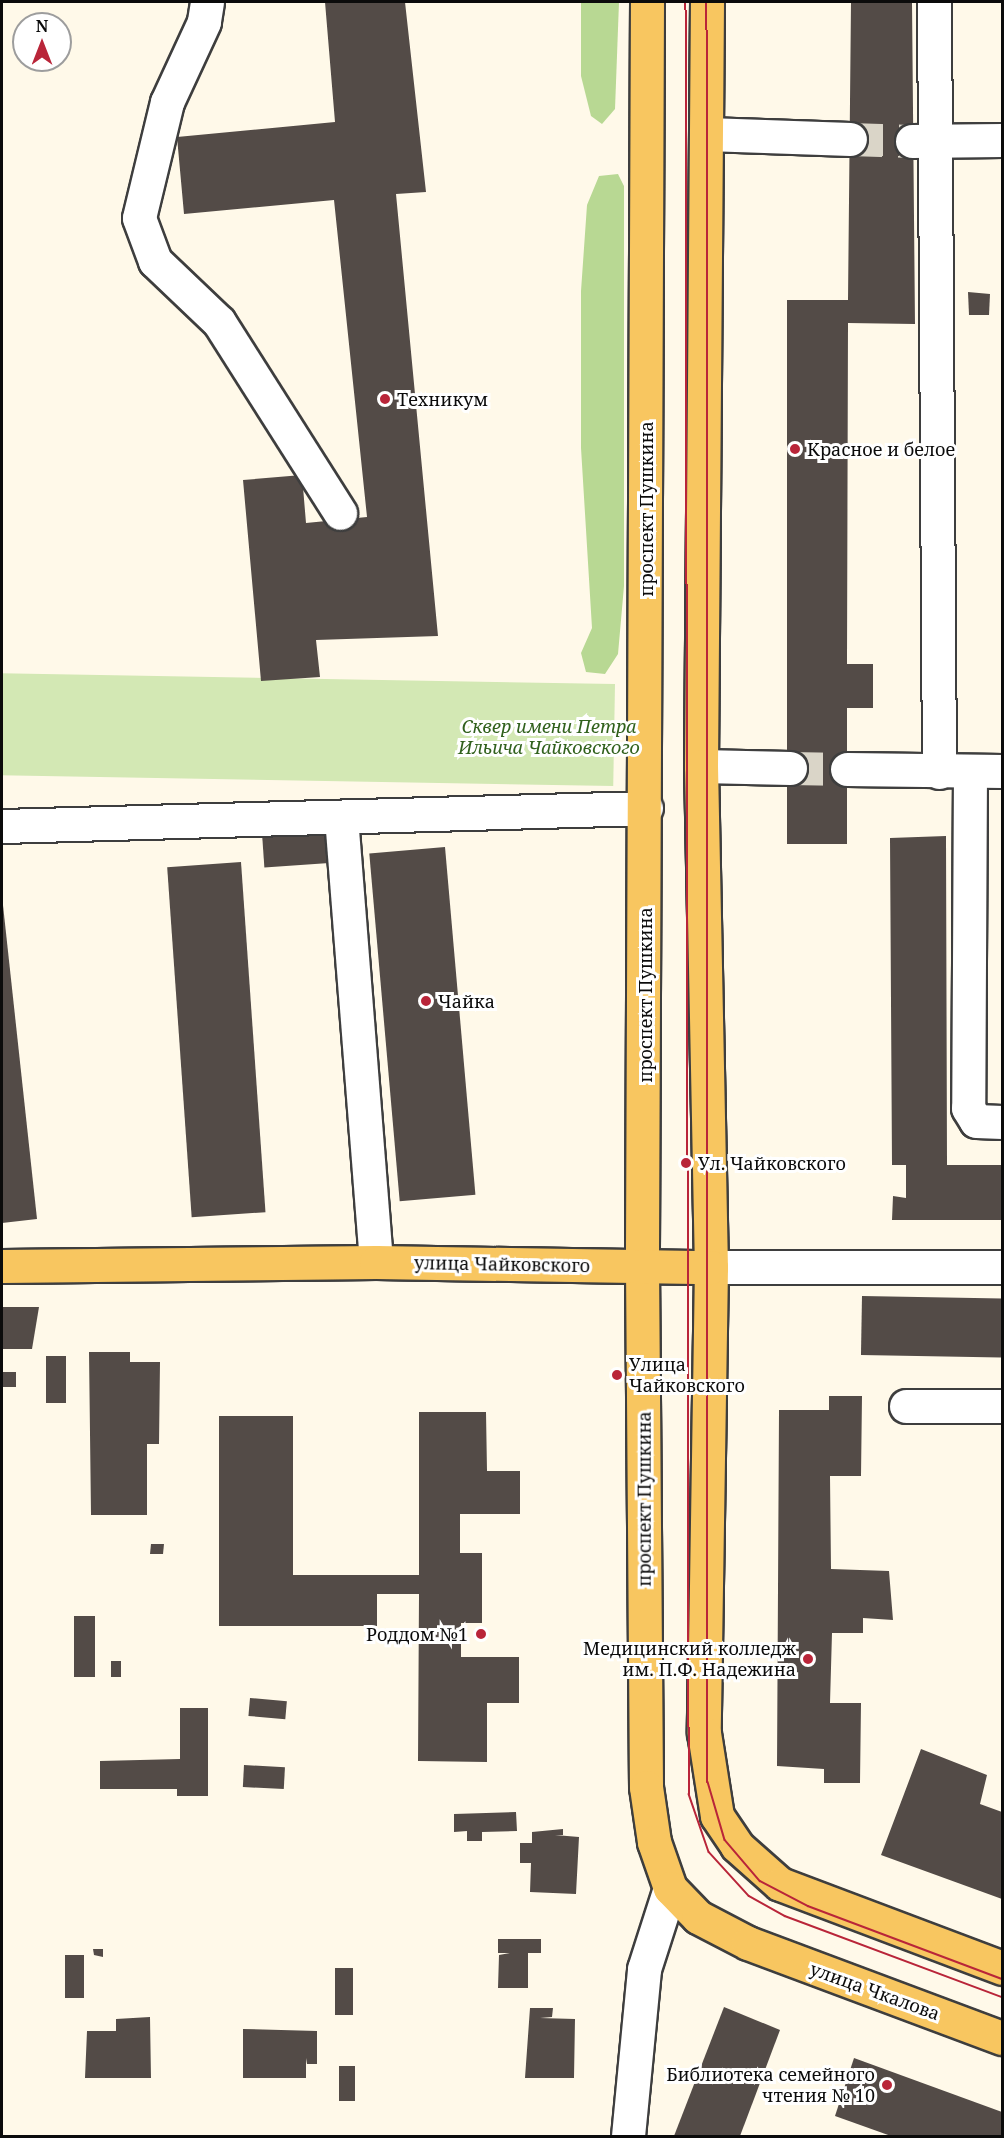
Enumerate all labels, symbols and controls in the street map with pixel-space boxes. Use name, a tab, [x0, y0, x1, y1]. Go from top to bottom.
north arrow	[12, 12, 72, 72]
text: N	[36, 15, 48, 37]
place label: Техникум	[397, 388, 488, 410]
marker: Техникум	[378, 392, 392, 406]
street label: проспект Пушкина	[635, 421, 657, 597]
place label: Красное и белое	[807, 438, 955, 460]
marker: Красное и белое	[788, 442, 802, 456]
park label: Сквер имени Петра Ильича Чайковского	[458, 716, 640, 758]
street label: проспект Пушкина	[634, 907, 656, 1083]
place label: Чайка	[438, 990, 495, 1012]
marker: Чайка	[419, 994, 433, 1008]
place label: Ул. Чайковского	[698, 1152, 846, 1174]
marker: Ул. Чайковского	[679, 1156, 693, 1170]
street label: улица Чайковского	[414, 1252, 590, 1276]
place label: Улица Чайковского	[629, 1354, 745, 1396]
marker: Улица Чайковского	[610, 1368, 624, 1382]
street label: проспект Пушкина	[633, 1411, 655, 1587]
place label: Роддом №1	[366, 1623, 468, 1645]
marker: Роддом №1	[472, 1625, 490, 1643]
place label: Медицинский колледж им. П.Ф. Надежина	[583, 1638, 796, 1680]
marker: Медицинский колледж им. П.Ф. Надежина	[801, 1652, 815, 1666]
street label: улица Чкалова	[807, 1958, 943, 2024]
place label: Библиотека семейного чтения № 10	[666, 2064, 875, 2106]
marker: Библиотека семейного чтения № 10	[880, 2078, 894, 2092]

